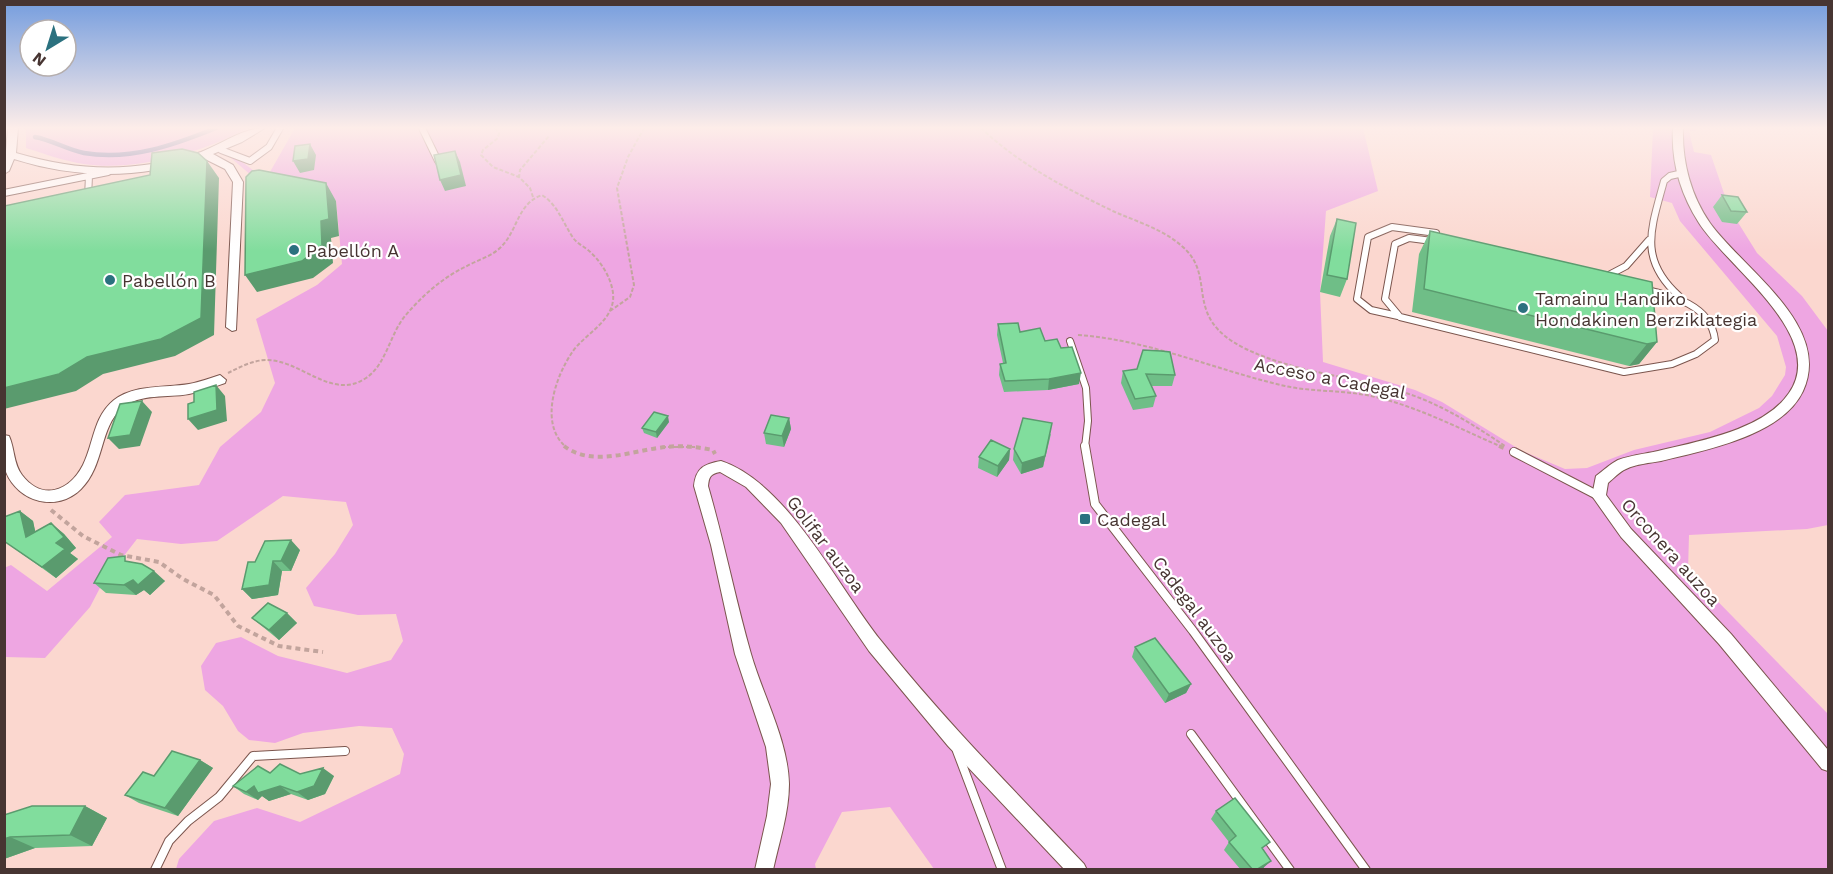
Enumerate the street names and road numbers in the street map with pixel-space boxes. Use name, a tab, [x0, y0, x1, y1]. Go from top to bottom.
street label: Acceso a Cadegal	[1252, 353, 1408, 403]
street label: Golifar auzoa	[783, 491, 869, 597]
street label: Orconera auzoa	[1617, 494, 1725, 610]
street label: Cadegal auzoa	[1148, 552, 1242, 666]

